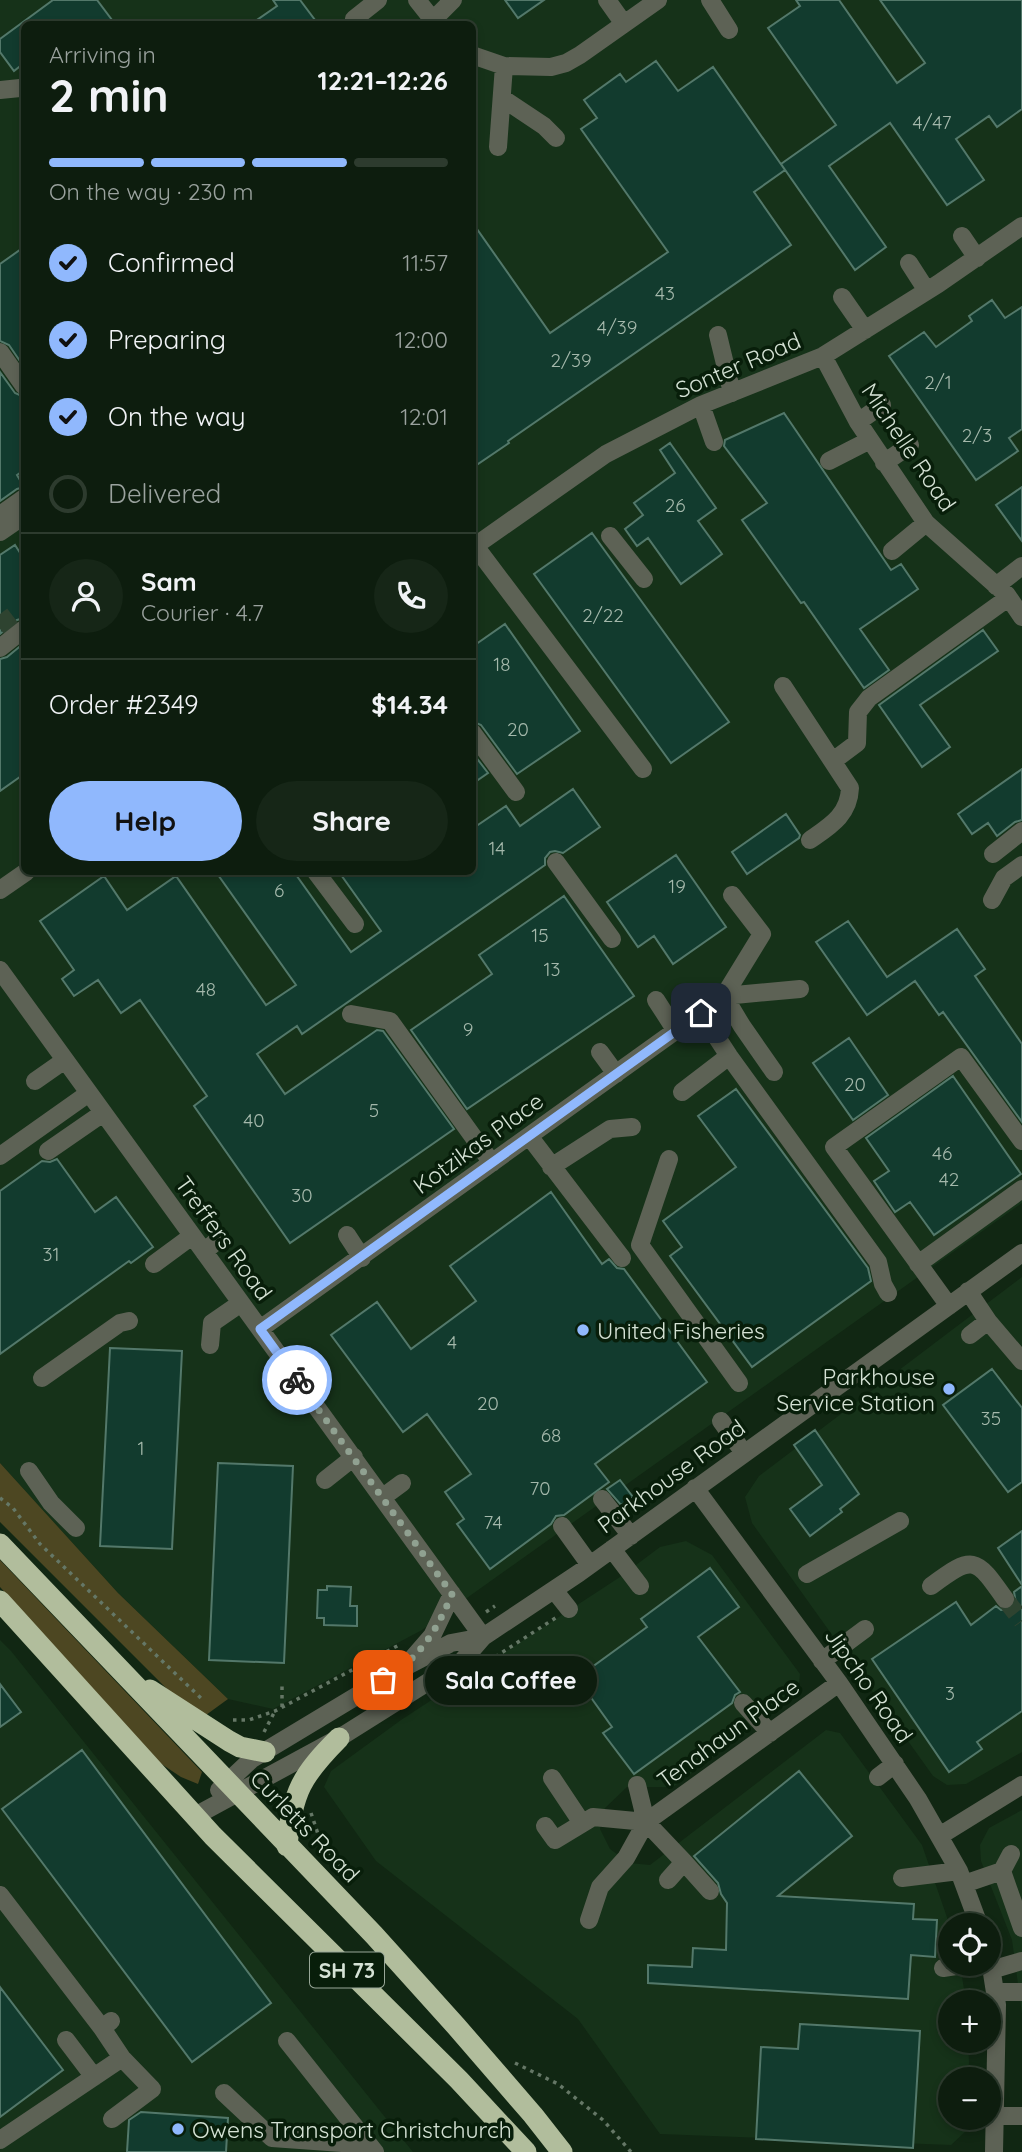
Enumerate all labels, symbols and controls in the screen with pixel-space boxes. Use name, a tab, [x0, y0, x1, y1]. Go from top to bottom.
text: Arriving in	[49, 40, 156, 69]
text: 12:21–12:26	[318, 64, 448, 97]
text: 2 min	[49, 66, 169, 124]
house number: 4/47	[912, 110, 952, 134]
text: On the way · 230 m	[49, 177, 254, 206]
icon: check	[49, 244, 87, 282]
text: Confirmed	[108, 246, 235, 279]
text: 11:57	[402, 248, 448, 277]
house number: 43	[655, 281, 675, 305]
house number: 4/39	[597, 315, 637, 339]
icon: check	[49, 321, 87, 359]
text: Preparing	[108, 323, 226, 356]
text: 12:00	[395, 325, 448, 354]
street label: Sonter Road	[671, 326, 805, 404]
house number: 2/39	[550, 348, 592, 372]
house number: 2/1	[924, 370, 952, 394]
street label: Michelle Road	[855, 377, 963, 517]
icon: check	[49, 398, 87, 436]
text: On the way	[108, 400, 246, 433]
text: 12:01	[400, 402, 448, 431]
house number: 2/3	[962, 423, 992, 447]
text: Delivered	[108, 477, 221, 510]
house number: 26	[665, 493, 685, 517]
button: person	[49, 559, 123, 633]
button: phone	[374, 559, 448, 633]
text: Sam	[141, 565, 197, 598]
text: Courier · 4.7	[141, 598, 264, 627]
house number: 2/22	[582, 603, 624, 627]
house number: 18	[493, 652, 511, 676]
text: Order #2349	[49, 688, 199, 721]
text: $14.34	[371, 688, 448, 721]
house number: 20	[507, 717, 529, 741]
button: Help	[49, 781, 242, 861]
button: Share	[256, 781, 448, 861]
house number: 14	[489, 836, 505, 860]
house number: 19	[668, 874, 686, 898]
house number: 6	[274, 878, 284, 902]
house number: 15	[531, 923, 549, 947]
house number: 13	[544, 957, 561, 981]
house number: 48	[196, 977, 216, 1001]
pin	[671, 983, 731, 1043]
icon: home	[682, 994, 720, 1032]
house number: 9	[463, 1017, 473, 1041]
house number: 20	[844, 1072, 866, 1096]
street label: Kotzikas Place	[407, 1086, 549, 1200]
house number: 5	[369, 1098, 379, 1122]
house number: 40	[243, 1108, 265, 1132]
house number: 46	[932, 1141, 952, 1165]
house number: 42	[939, 1167, 959, 1191]
street label: Treffers Road	[169, 1170, 279, 1306]
house number: 30	[291, 1183, 313, 1207]
house number: 31	[43, 1242, 60, 1266]
place label: United Fisheries	[597, 1316, 765, 1345]
marker: United Fisheries	[575, 1322, 591, 1338]
house number: 4	[447, 1330, 457, 1354]
courier	[262, 1345, 332, 1415]
icon: bike	[278, 1361, 316, 1399]
place label: Parkhouse Service Station	[776, 1362, 935, 1417]
marker: Parkhouse Service Station	[941, 1381, 957, 1397]
house number: 20	[477, 1391, 499, 1415]
house number: 35	[981, 1406, 1001, 1430]
street label: Parkhouse Road	[591, 1413, 751, 1539]
house number: 68	[541, 1423, 561, 1447]
house number: 1	[137, 1436, 145, 1460]
house number: 70	[529, 1476, 551, 1500]
house number: 74	[483, 1510, 503, 1534]
street label: Jipcho Road	[819, 1622, 919, 1748]
pin	[353, 1650, 413, 1710]
callout: Sala Coffee	[425, 1656, 596, 1704]
icon: bag	[364, 1661, 402, 1699]
text: Sala Coffee	[445, 1666, 577, 1695]
street label: Tenahaun Place	[651, 1672, 805, 1794]
house number: 3	[945, 1681, 955, 1705]
street label: Curletts Road	[244, 1764, 366, 1888]
map controls	[938, 1913, 1001, 2130]
button: locate	[938, 1913, 1001, 1976]
road number: SH 73	[310, 1952, 384, 1988]
button: +	[938, 1990, 1001, 2053]
button: −	[938, 2067, 1001, 2130]
place label: Owens Transport Christchurch	[192, 2115, 512, 2144]
marker: Owens Transport Christchurch	[170, 2121, 186, 2137]

